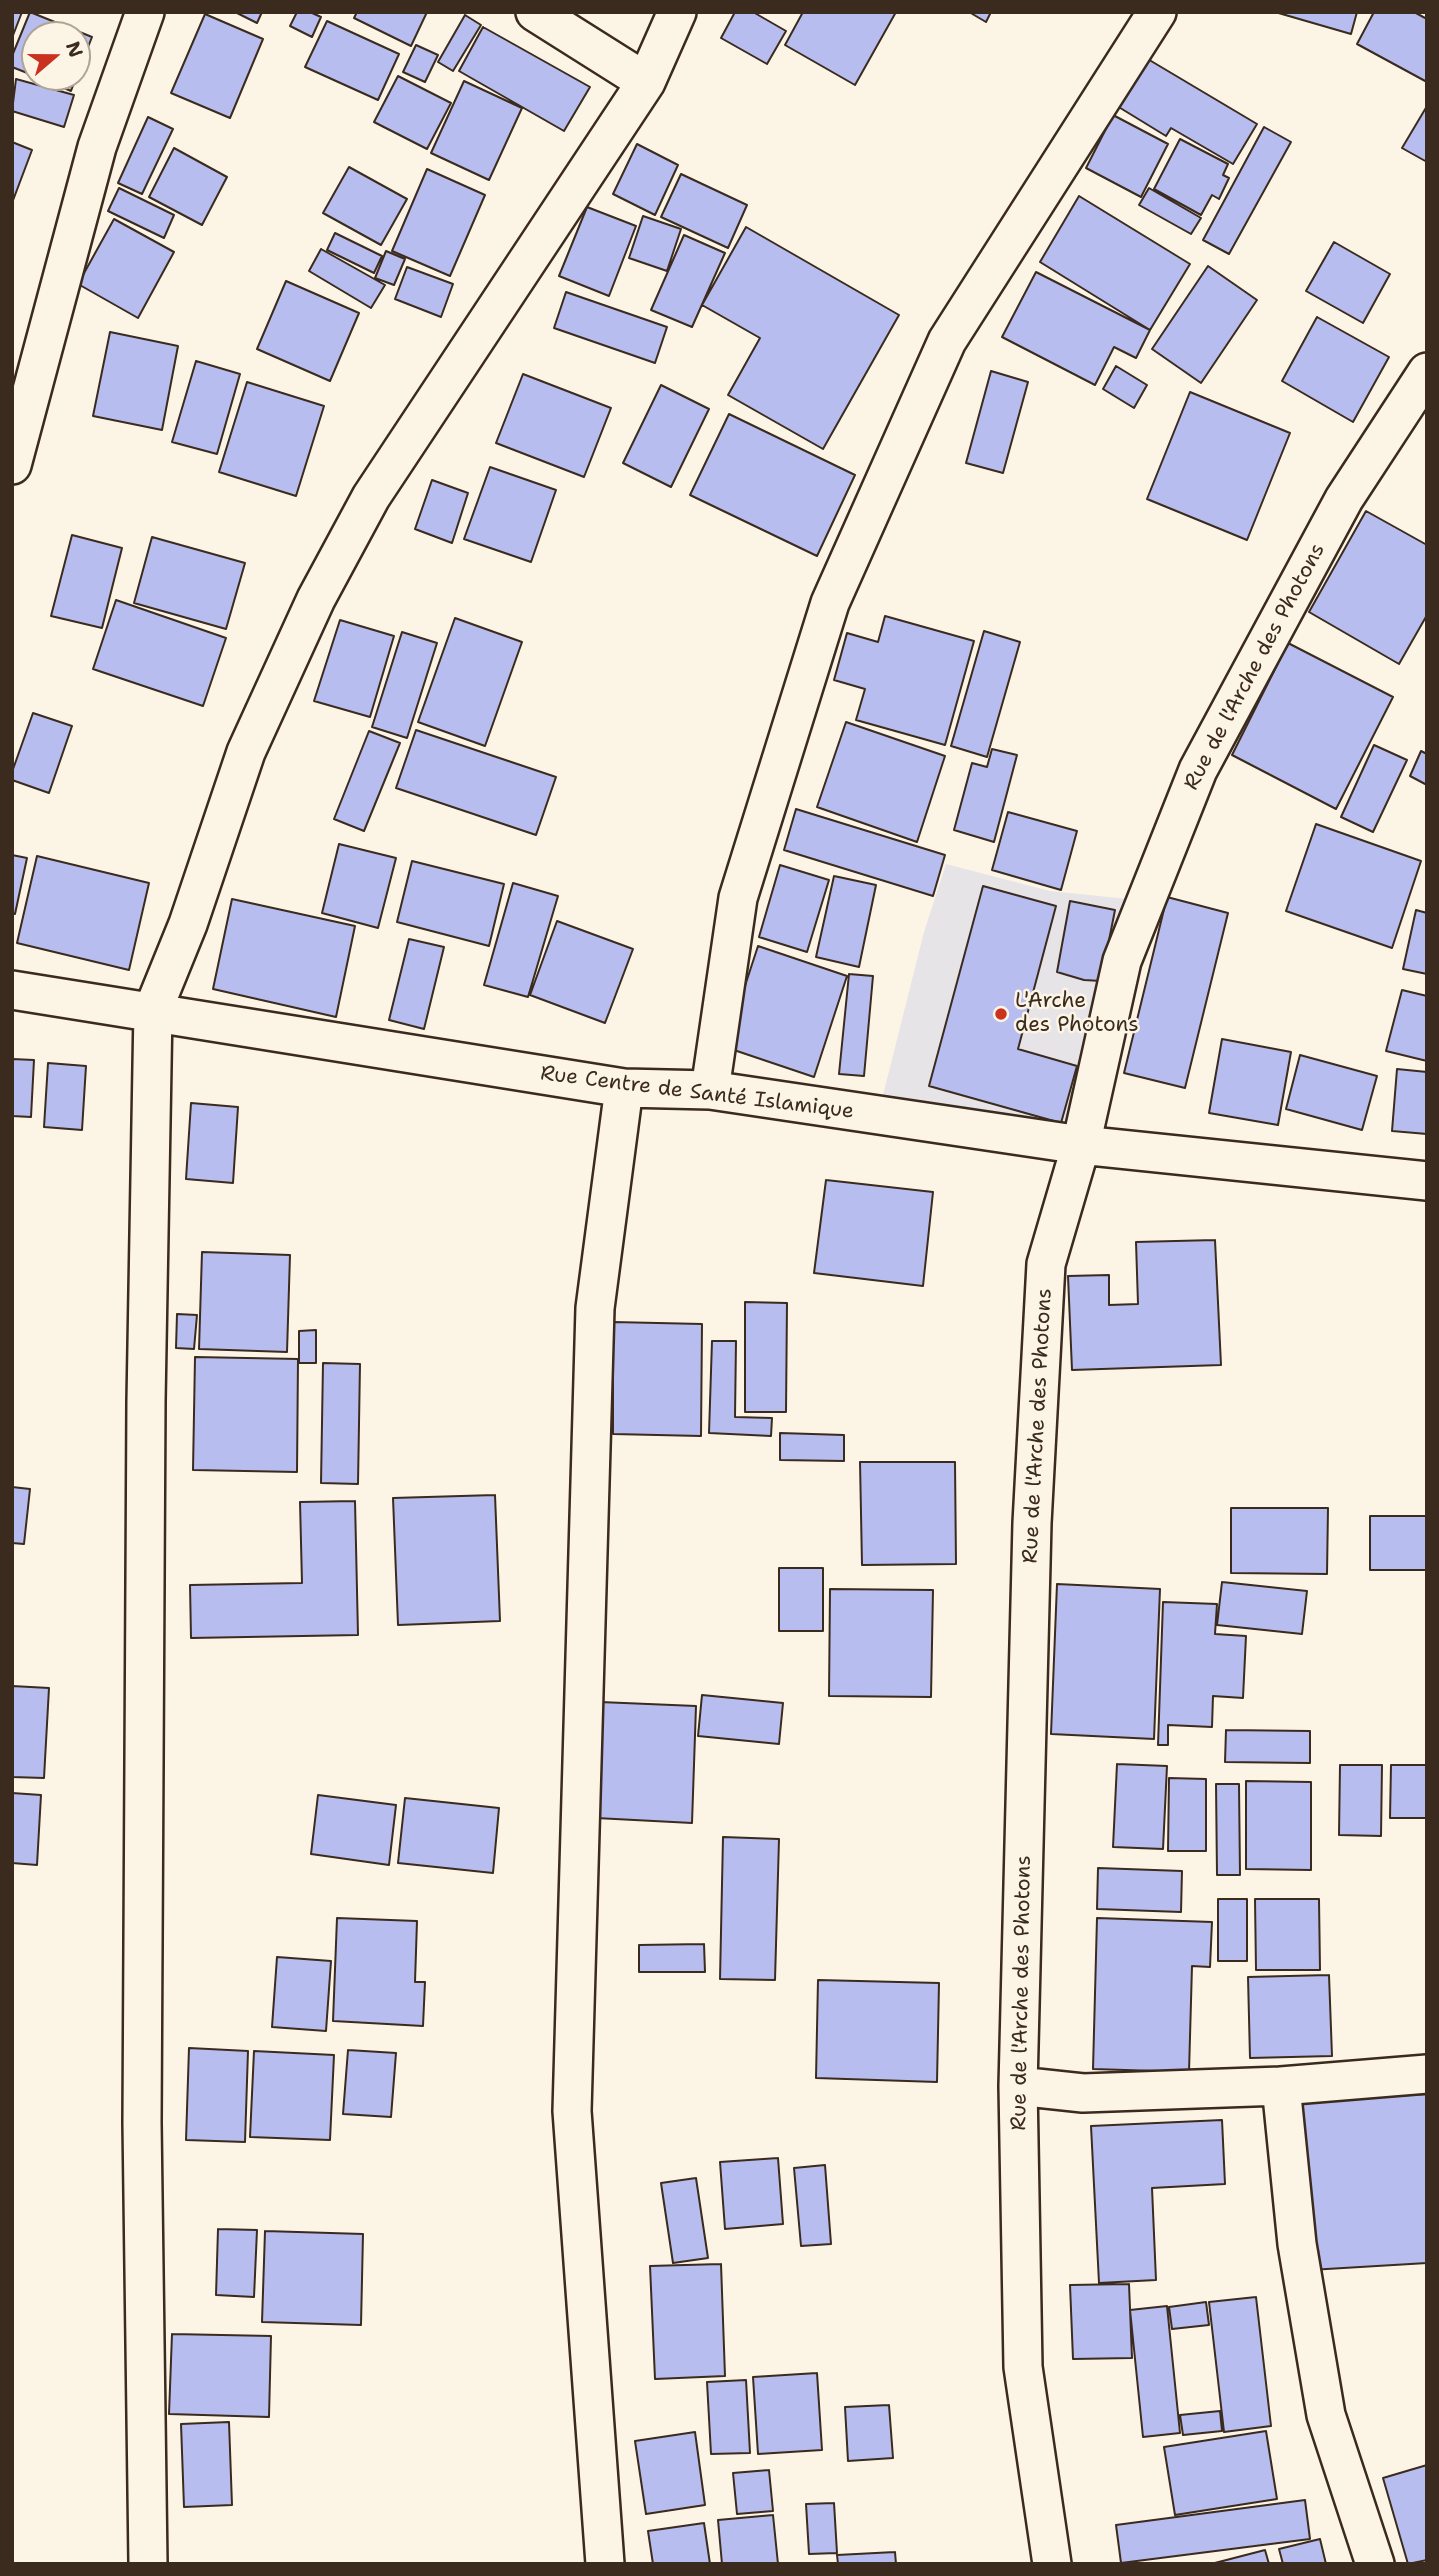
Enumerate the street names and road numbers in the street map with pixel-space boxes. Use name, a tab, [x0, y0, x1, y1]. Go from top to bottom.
street label: Rue de l'Arche des Photons	[1179, 539, 1331, 795]
street label: Rue Centre de Santé Islamique	[539, 1061, 855, 1125]
street label: Rue de l'Arche des Photons	[1018, 1288, 1058, 1564]
street label: Rue de l'Arche des Photons	[1007, 1855, 1037, 2131]

